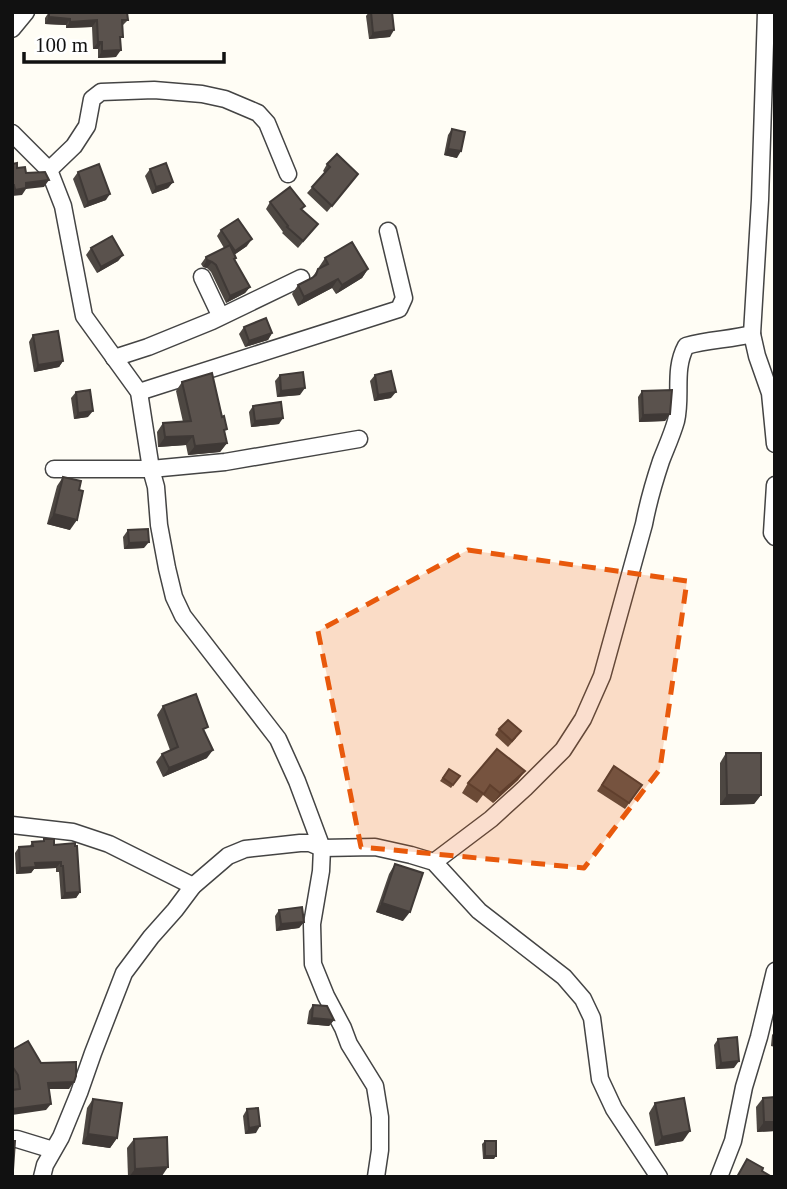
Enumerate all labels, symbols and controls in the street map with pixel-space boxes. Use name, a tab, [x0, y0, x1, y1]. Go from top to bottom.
scale bar	[24, 21, 224, 65]
text: 100 m	[35, 33, 88, 57]

